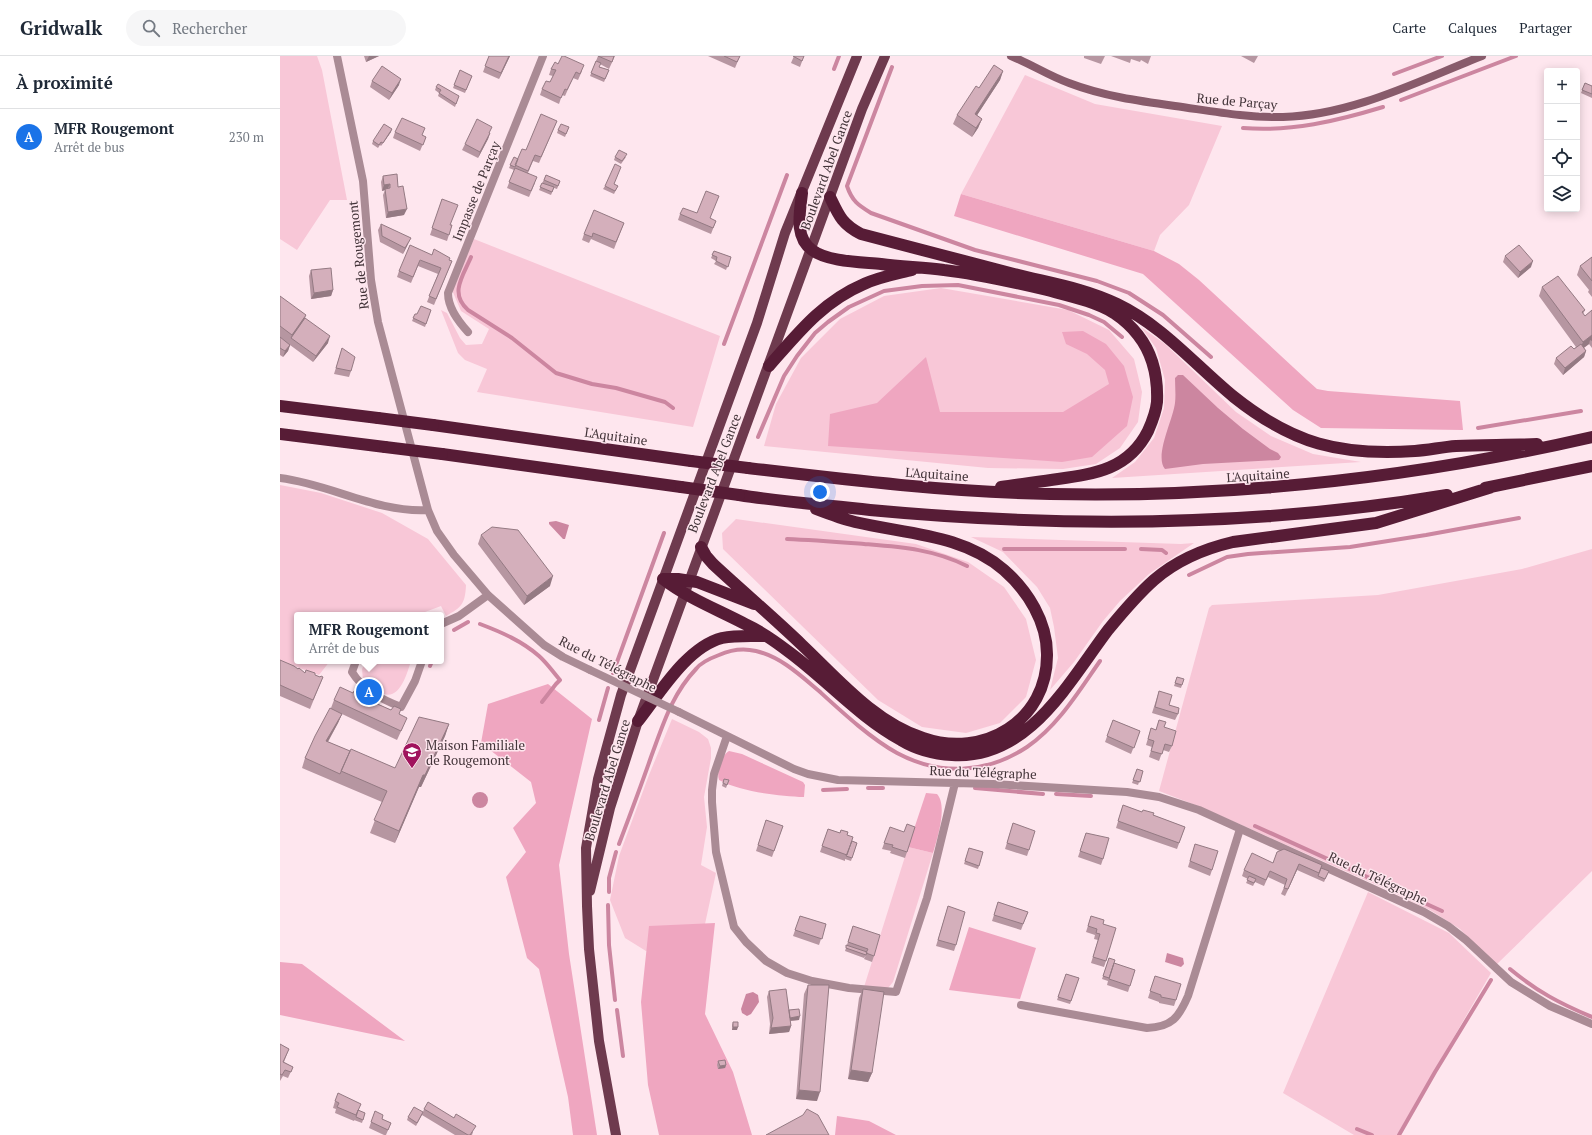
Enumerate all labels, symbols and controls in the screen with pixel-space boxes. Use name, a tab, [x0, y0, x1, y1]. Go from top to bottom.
search box	[126, 10, 406, 46]
text: Gridwalk	[20, 15, 102, 40]
icon: search	[140, 17, 162, 39]
text: Rechercher	[172, 18, 247, 38]
text: Carte	[1392, 18, 1426, 37]
text: Calques	[1448, 18, 1497, 37]
text: Partager	[1519, 18, 1572, 37]
map controls	[1544, 68, 1580, 212]
button: +	[1544, 68, 1580, 104]
text: À proximité	[16, 71, 113, 94]
street label: Rue de Parçay	[1196, 89, 1278, 114]
button: −	[1544, 104, 1580, 140]
street label: Boulevard Abel Gance	[796, 108, 856, 232]
text: MFR Rougemont	[54, 118, 174, 138]
text: A	[24, 128, 34, 146]
text: 230 m	[229, 128, 264, 146]
text: Arrêt de bus	[54, 138, 124, 156]
street label: Impasse de Parçay	[448, 138, 504, 244]
button: locate	[1544, 140, 1580, 176]
button: layers	[1544, 176, 1580, 212]
street label: Rue de Rougemont	[343, 200, 373, 310]
street label: Boulevard Abel Gance	[683, 411, 745, 535]
street label: L'Aquitaine	[583, 423, 649, 449]
street label: L'Aquitaine	[905, 463, 969, 485]
street label: L'Aquitaine	[1226, 464, 1290, 486]
your location	[810, 482, 830, 502]
popup	[294, 612, 444, 664]
text: MFR Rougemont	[309, 619, 429, 639]
street label: Rue du Télégraphe	[556, 632, 660, 696]
text: Arrêt de bus	[309, 639, 379, 657]
pin: A	[356, 677, 382, 707]
street label: Boulevard Abel Gance	[580, 717, 634, 843]
place label: Maison Familiale de Rougemont	[426, 736, 525, 769]
school or university icon: Maison Familiale de Rougemont	[401, 741, 423, 769]
street label: Rue du Télégraphe	[929, 761, 1037, 783]
street label: Rue du Télégraphe	[1326, 847, 1430, 909]

